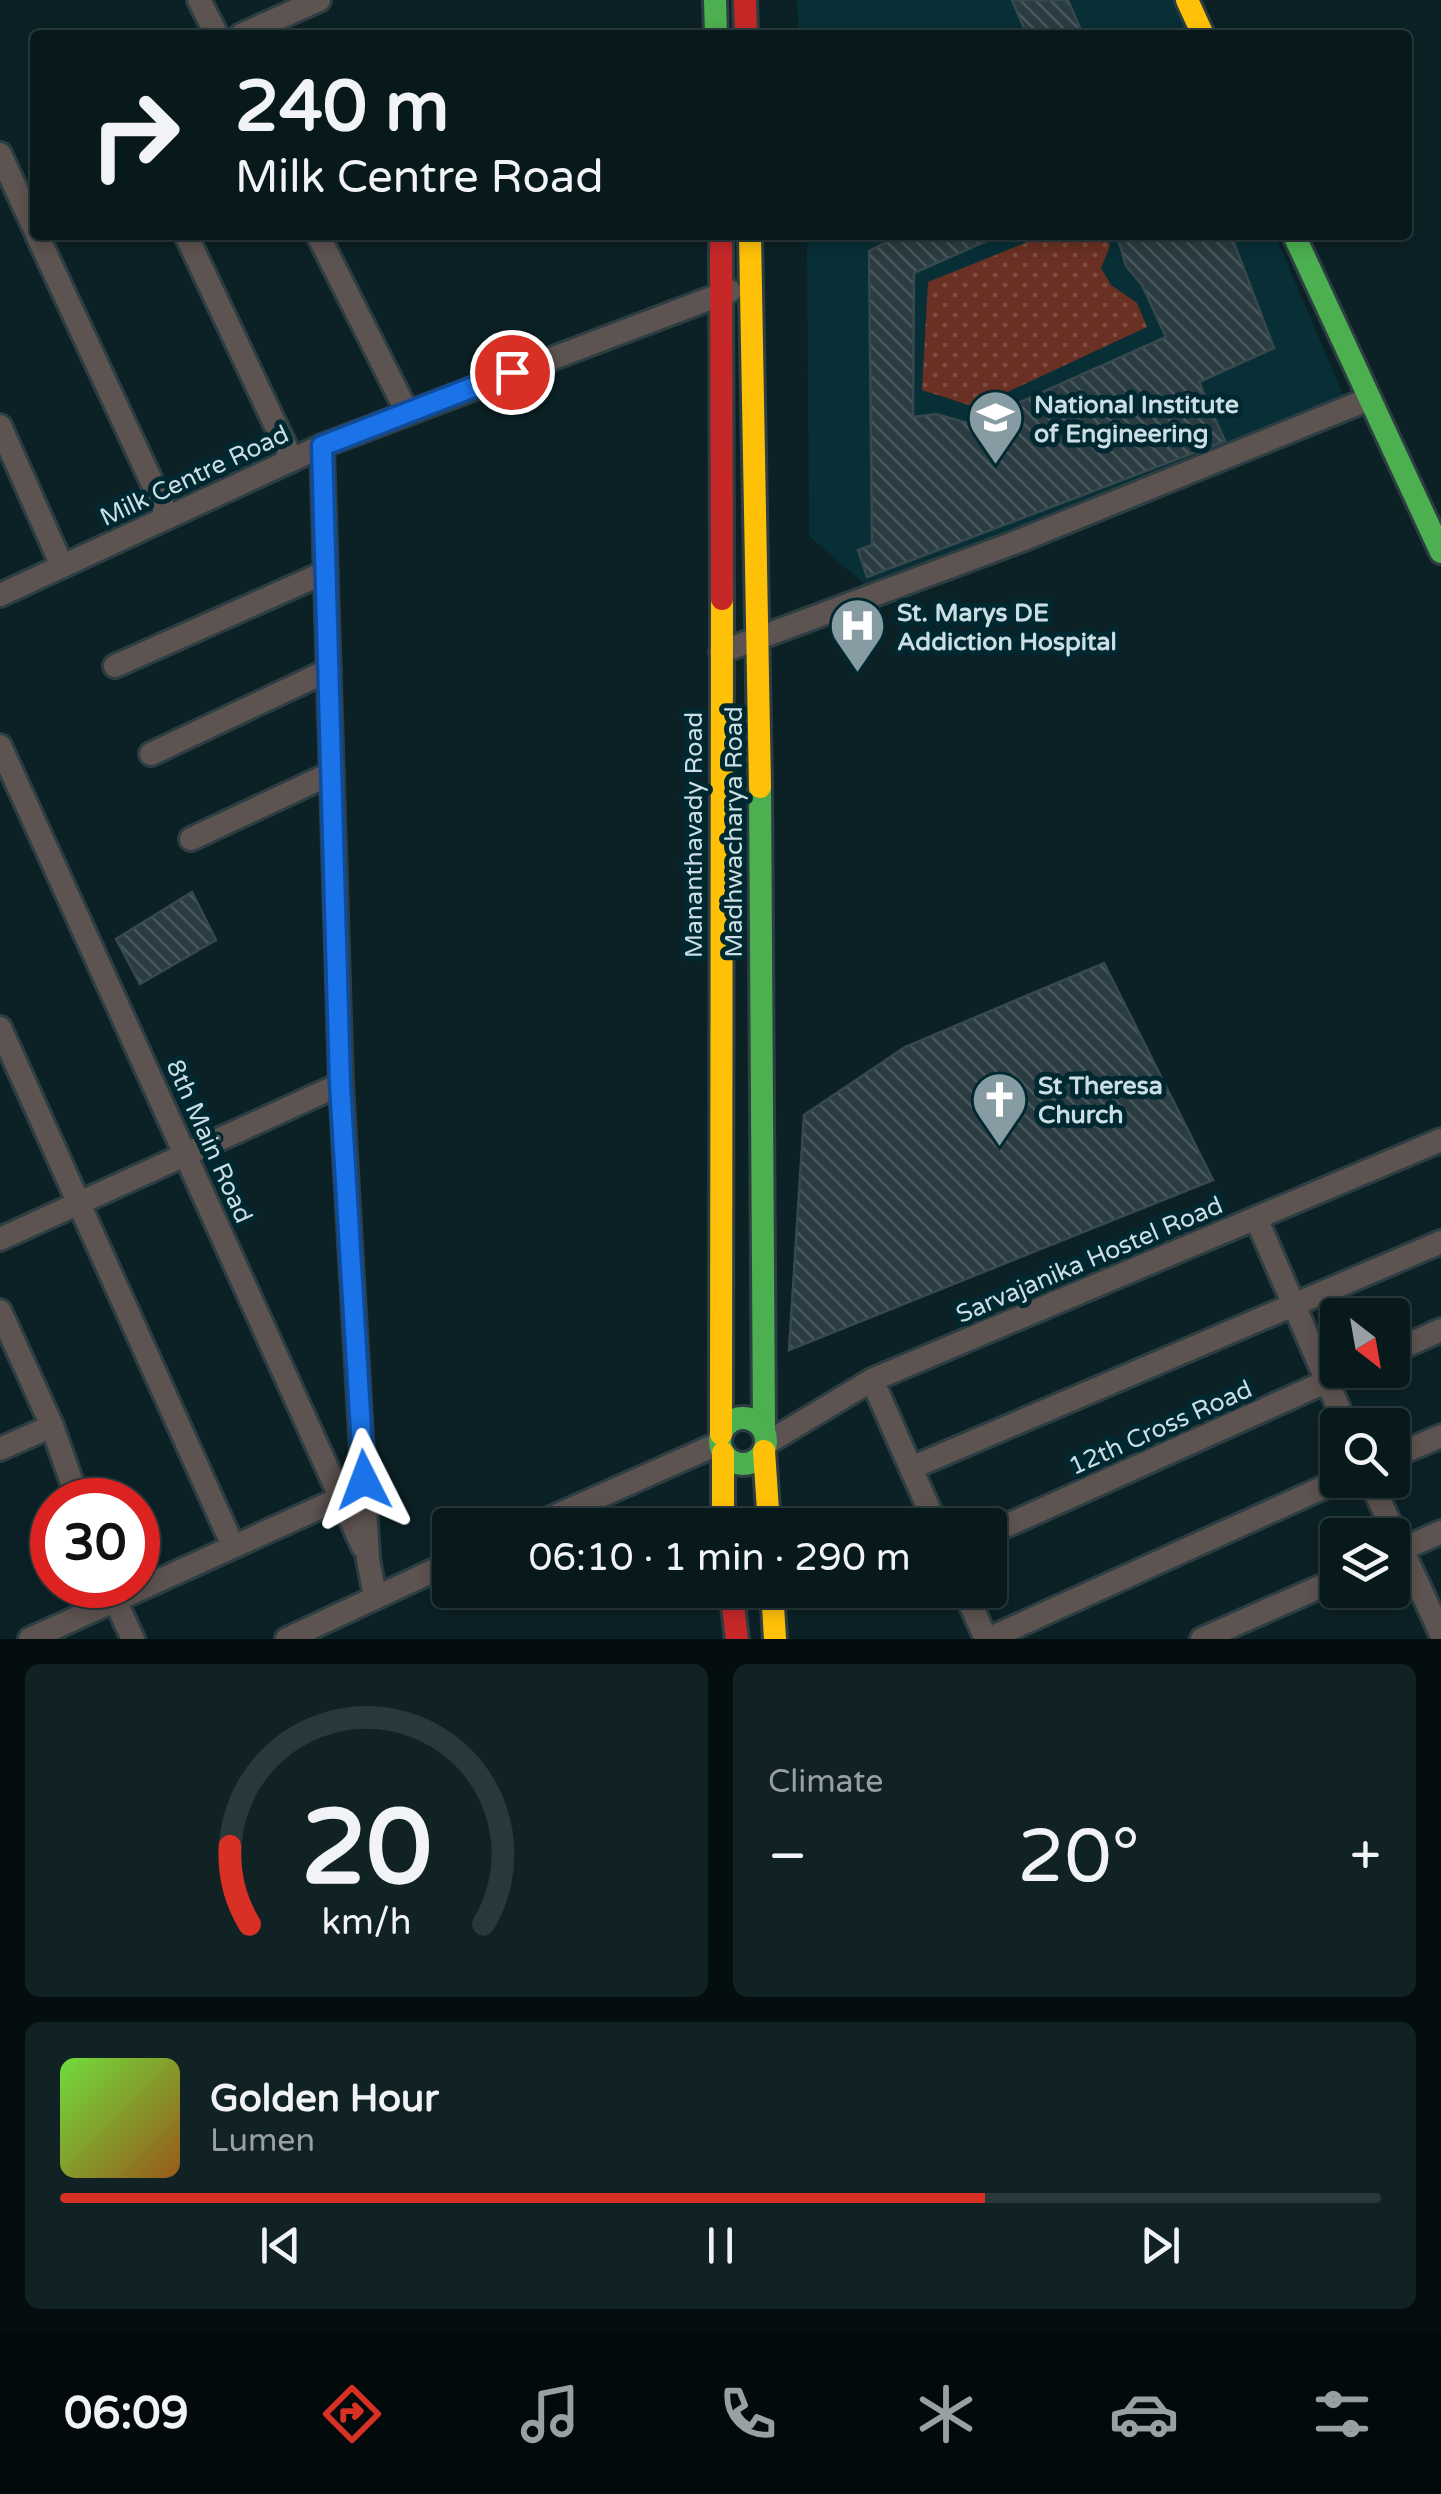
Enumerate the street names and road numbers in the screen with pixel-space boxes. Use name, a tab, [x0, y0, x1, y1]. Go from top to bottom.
street label: Milk Centre Road	[95, 419, 294, 533]
street label: Madhwacharya Road	[719, 706, 749, 958]
street label: Mananthavady Road	[679, 712, 709, 958]
street label: 8th Main Road	[160, 1055, 259, 1228]
street label: Sarvajanika Hostel Road	[952, 1190, 1227, 1330]
street label: 12th Cross Road	[1064, 1374, 1257, 1482]

